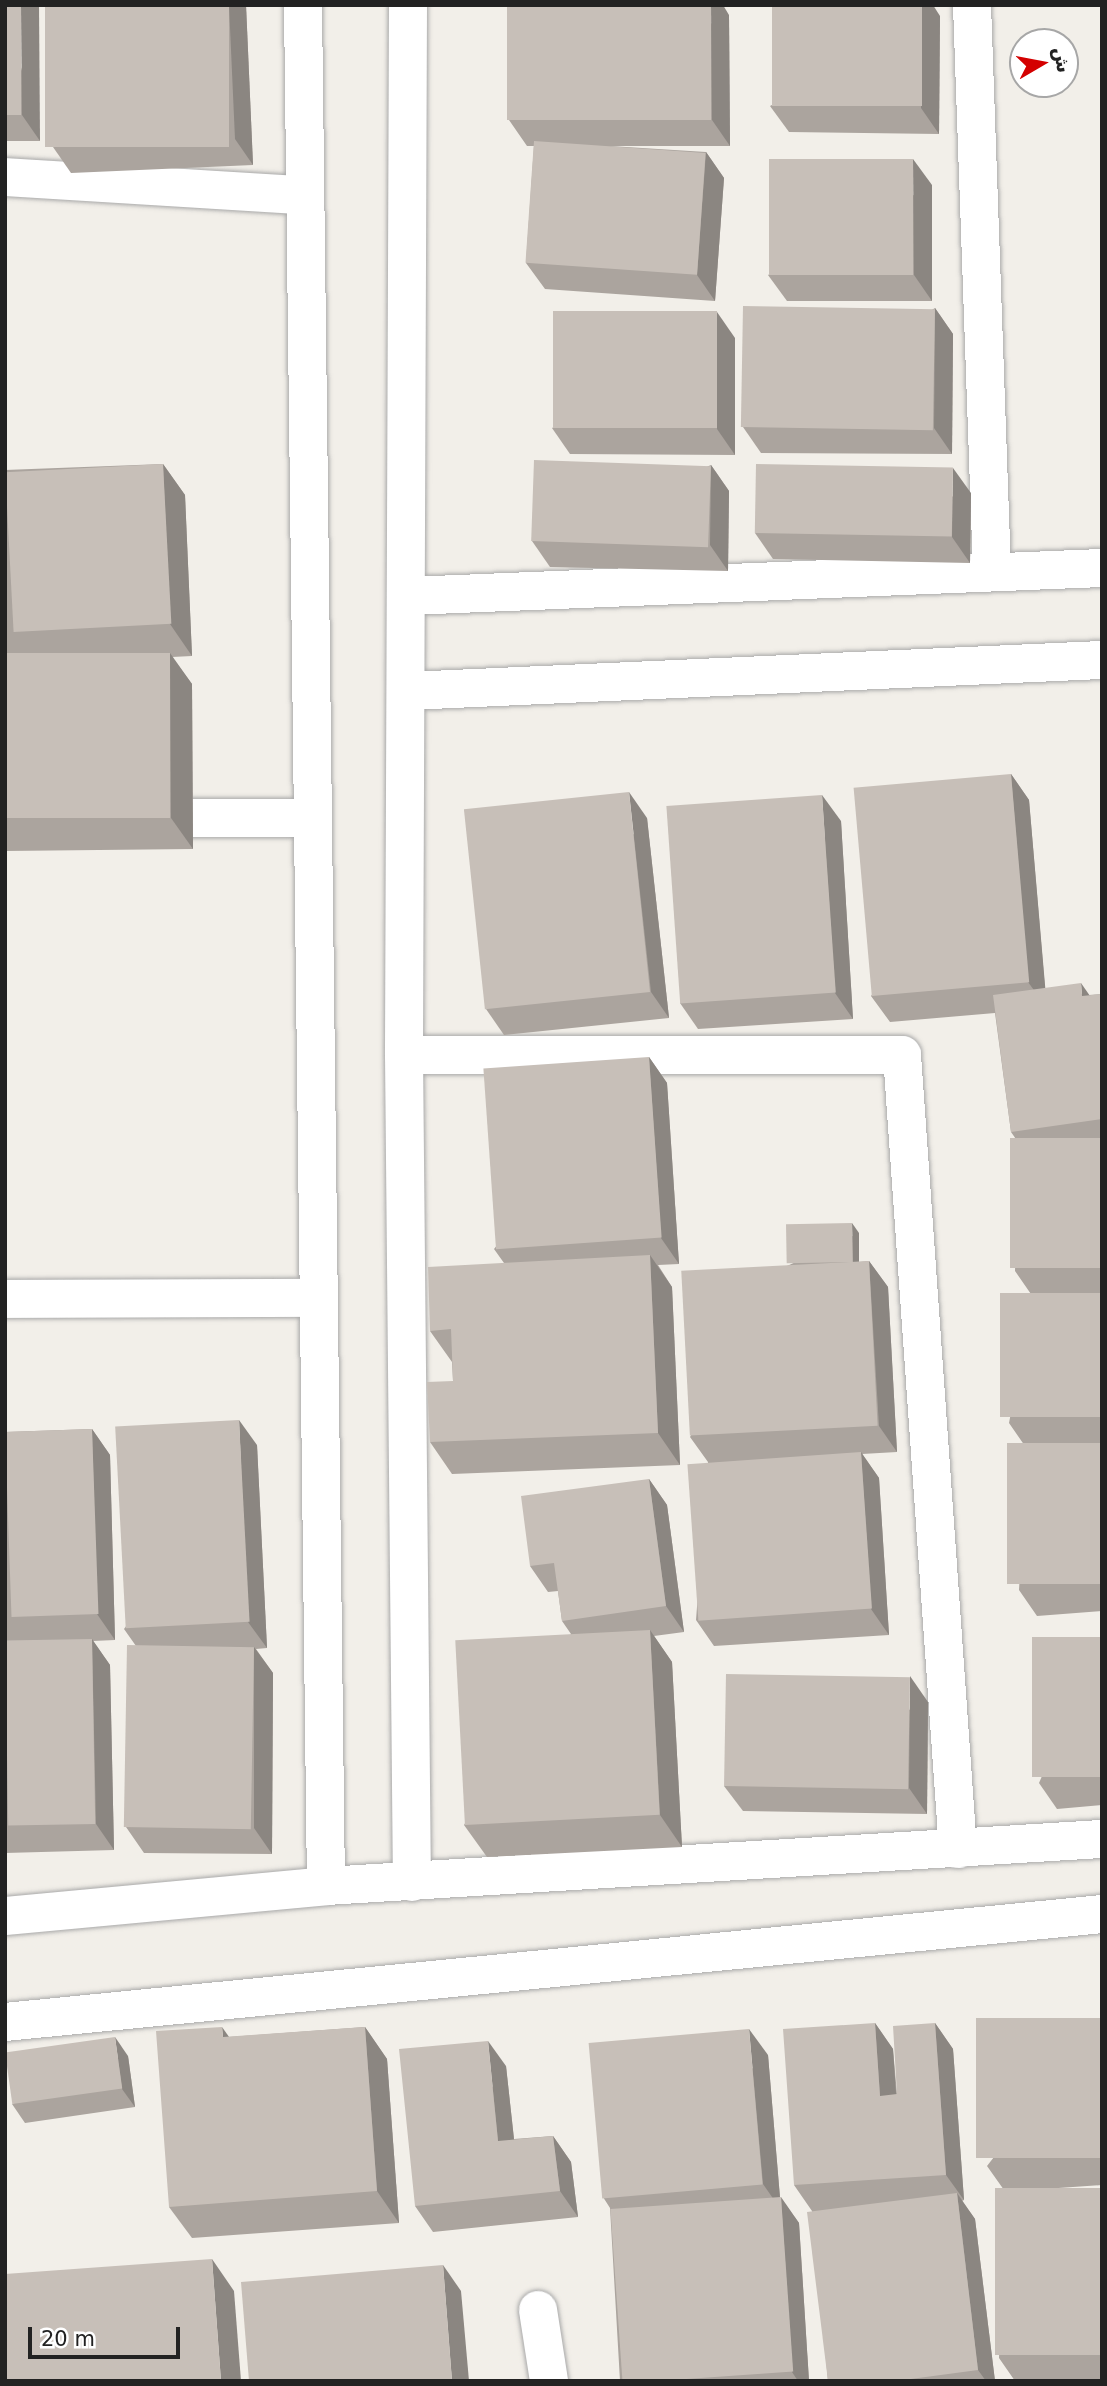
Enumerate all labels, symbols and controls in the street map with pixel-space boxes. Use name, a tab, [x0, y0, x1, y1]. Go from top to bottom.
north arrow	[1009, 28, 1079, 98]
text: ش	[1050, 45, 1076, 75]
scale bar	[32, 2312, 184, 2356]
text: 20 m	[41, 2327, 95, 2351]

